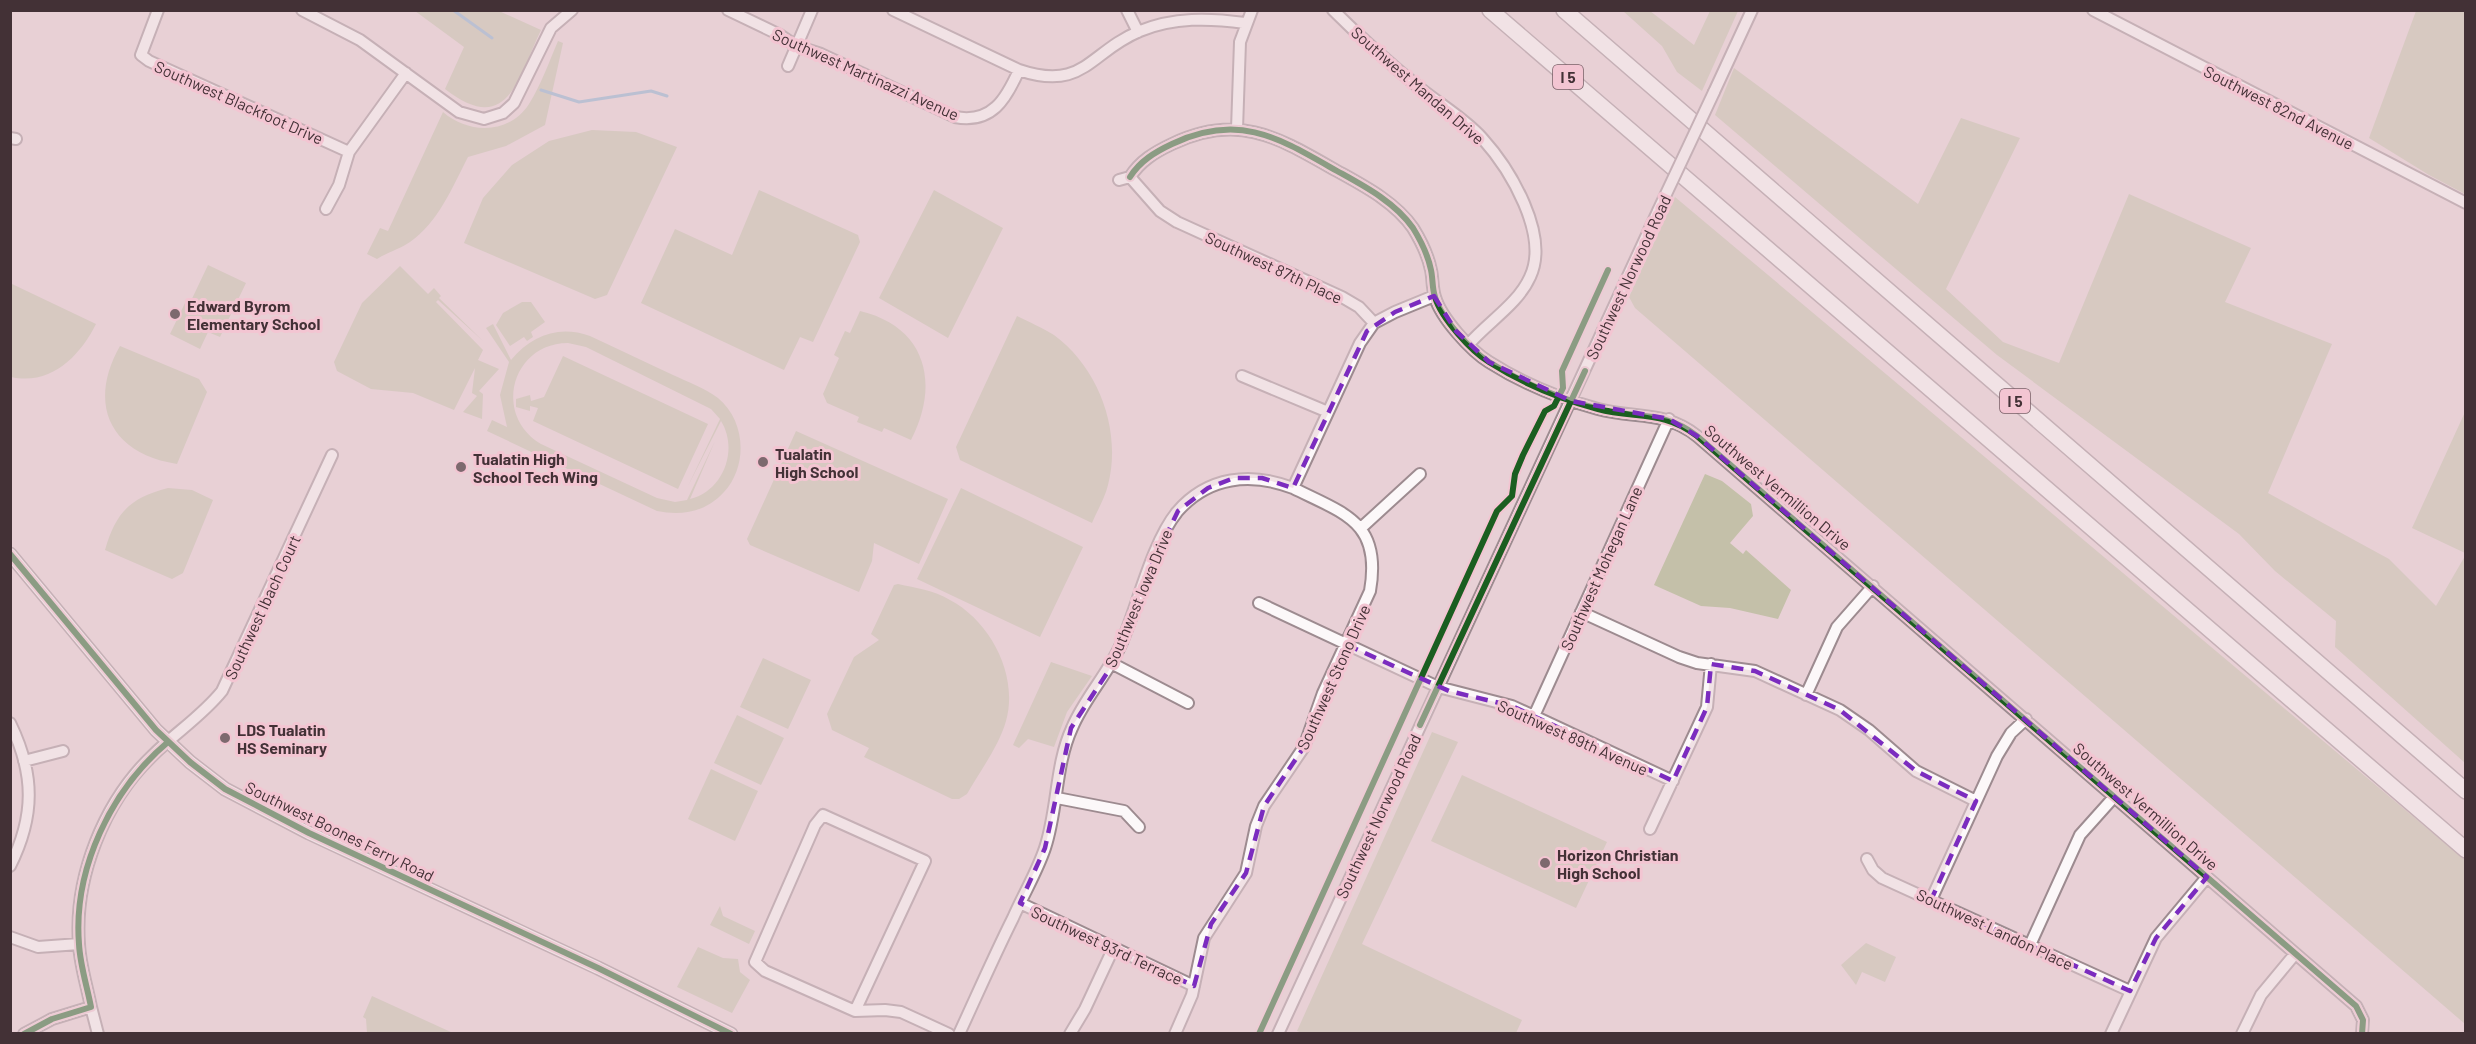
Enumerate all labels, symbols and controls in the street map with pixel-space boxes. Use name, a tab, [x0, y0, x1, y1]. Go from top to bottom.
street label: Southwest Mandan Drive	[1348, 22, 1488, 148]
street label: Southwest Martinazzi Avenue	[770, 24, 962, 124]
street label: Southwest Blackfoot Drive	[152, 56, 326, 148]
street label: Southwest 82nd Avenue	[2201, 61, 2357, 153]
road number: I 5	[1553, 65, 1583, 89]
street label: Southwest Norwood Road	[1582, 192, 1674, 362]
street label: Southwest 87th Place	[1202, 227, 1346, 307]
place label: Edward Byrom Elementary School	[187, 296, 321, 333]
marker: Edward Byrom Elementary School	[168, 307, 182, 321]
road number: I 5	[2000, 389, 2030, 413]
street label: Southwest Vermillion Drive	[1701, 420, 1855, 554]
place label: Tualatin High School	[775, 444, 859, 481]
place label: Tualatin High School Tech Wing	[473, 449, 598, 486]
marker: Tualatin High School	[756, 455, 770, 469]
marker: Tualatin High School Tech Wing	[454, 460, 468, 474]
street label: Southwest Mohegan Lane	[1556, 483, 1646, 653]
street label: Southwest Iowa Drive	[1100, 526, 1176, 670]
street label: Southwest Ibach Court	[220, 532, 304, 682]
street label: Southwest Stono Drive	[1292, 601, 1374, 753]
street label: Southwest 89th Avenue	[1495, 695, 1651, 779]
place label: LDS Tualatin HS Seminary	[237, 720, 327, 757]
marker: LDS Tualatin HS Seminary	[218, 731, 232, 745]
street label: Southwest Norwood Road	[1332, 731, 1424, 901]
street label: Southwest Vermillion Drive	[2070, 738, 2222, 874]
street label: Southwest Boones Ferry Road	[243, 777, 437, 885]
place label: Horizon Christian High School	[1557, 845, 1678, 882]
marker: Horizon Christian High School	[1538, 856, 1552, 870]
street label: Southwest Landon Place	[1914, 884, 2076, 974]
street label: Southwest 93rd Terrace	[1028, 902, 1186, 988]

